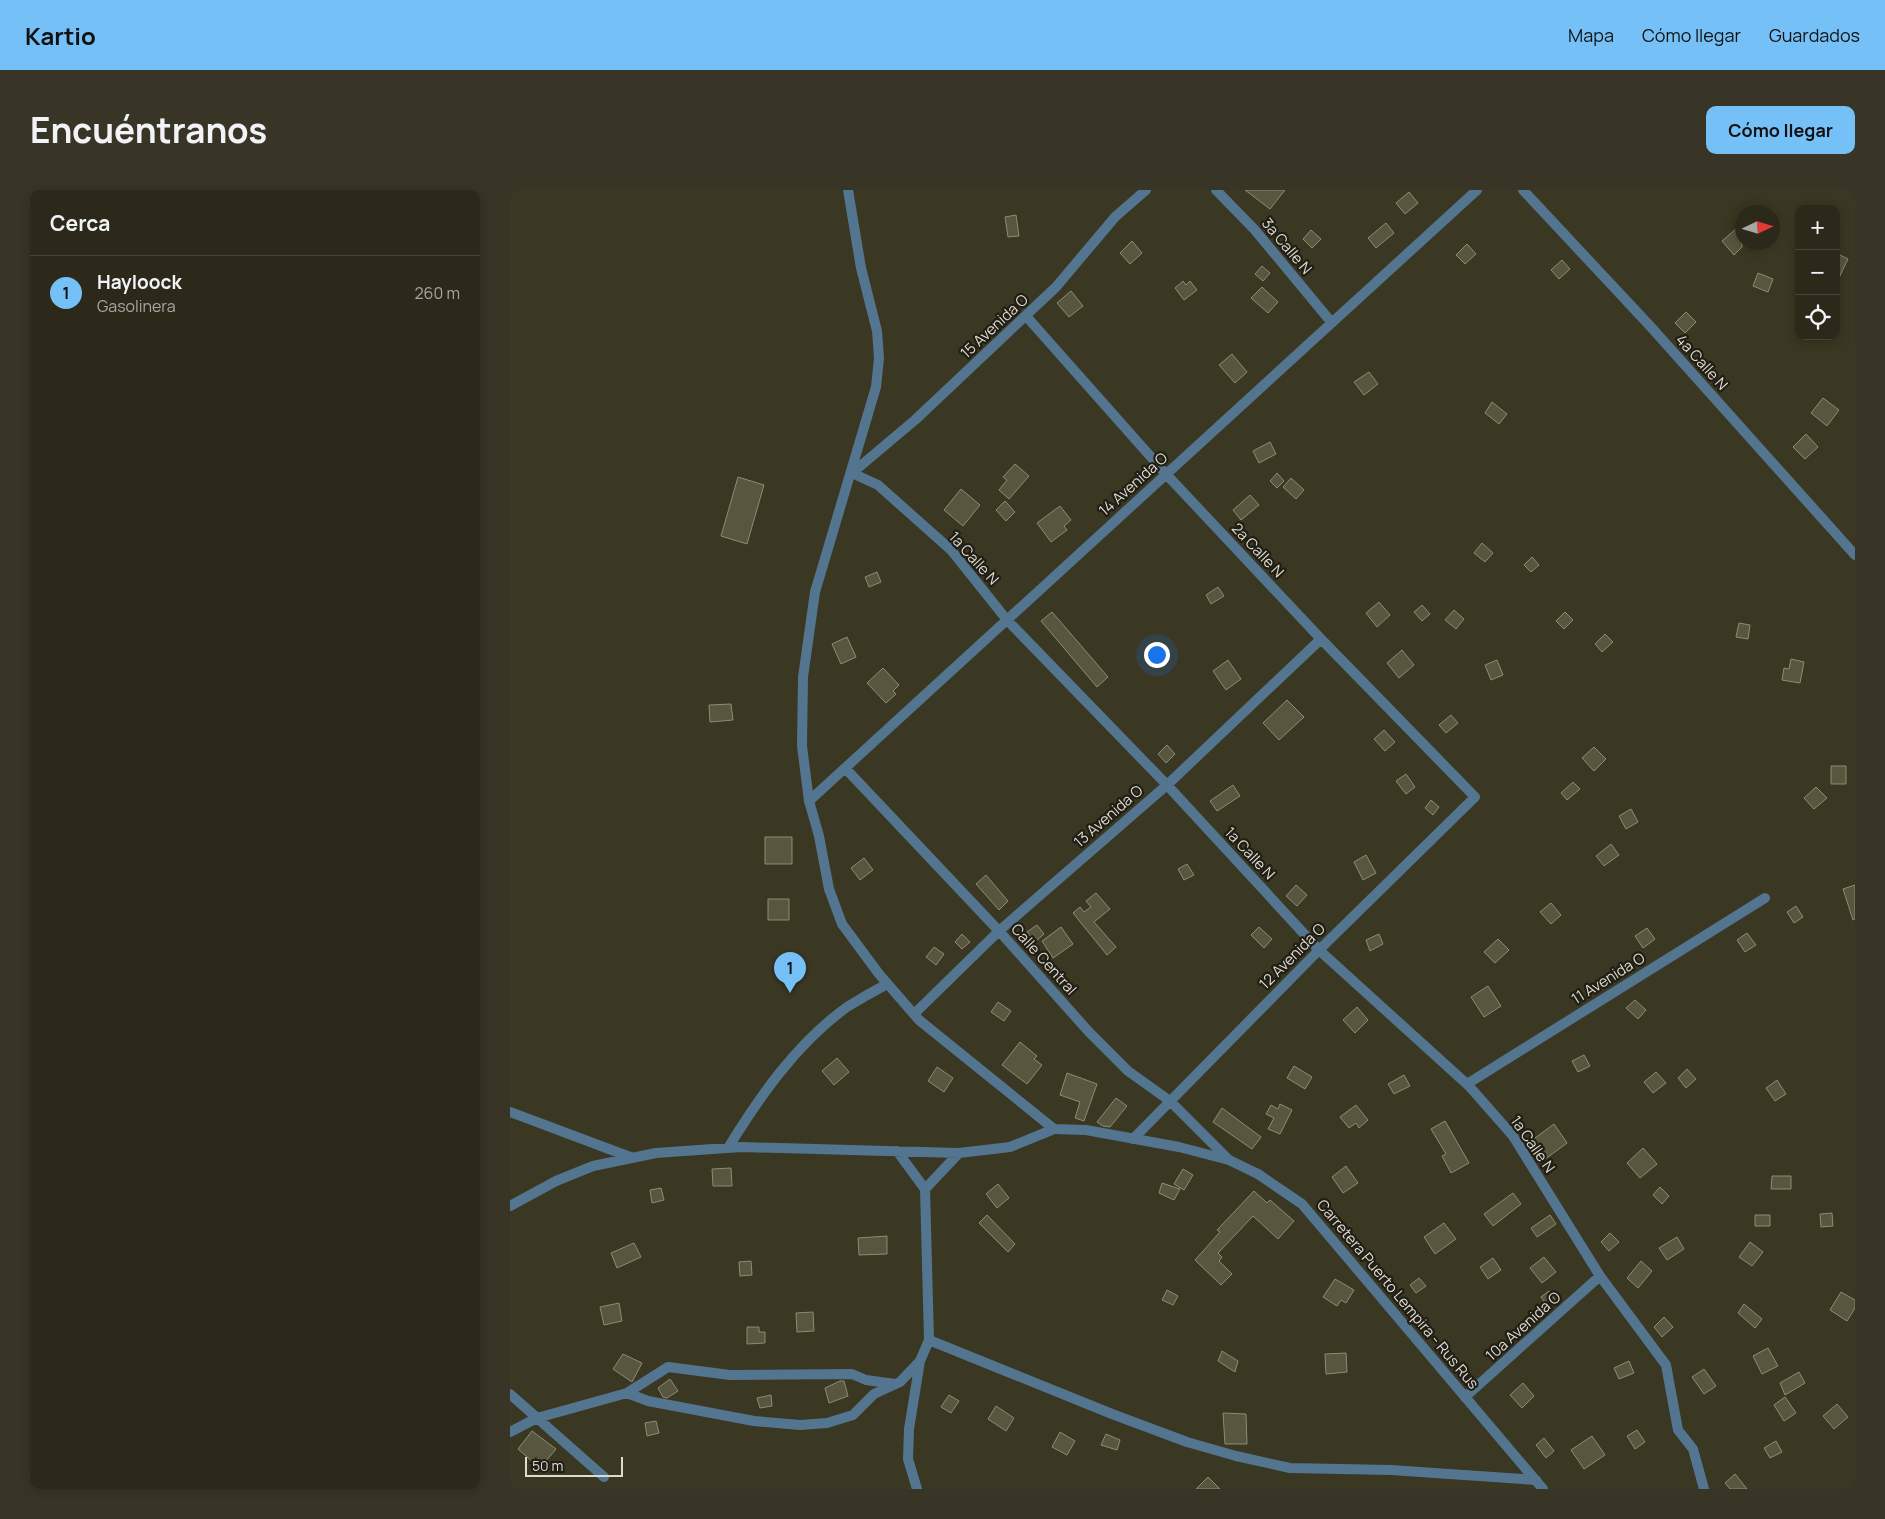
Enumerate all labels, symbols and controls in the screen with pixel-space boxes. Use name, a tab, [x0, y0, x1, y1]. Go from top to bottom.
text: Kartio	[25, 19, 96, 52]
text: Mapa	[1568, 23, 1614, 47]
text: Cómo llegar	[1642, 23, 1741, 47]
text: Guardados	[1769, 23, 1860, 47]
text: Encuéntranos	[30, 106, 267, 154]
button: Cómo llegar	[1706, 106, 1855, 154]
north arrow	[1735, 205, 1780, 250]
map controls	[1795, 205, 1840, 340]
button: +	[1795, 205, 1840, 250]
text: Cerca	[50, 209, 110, 237]
street label: 3a Calle N	[1257, 213, 1317, 279]
button: −	[1795, 250, 1840, 295]
text: Hayloock	[97, 269, 182, 295]
text: 1	[62, 282, 70, 304]
text: 260 m	[414, 282, 460, 304]
street label: 15 Avenida O	[955, 289, 1033, 363]
text: Gasolinera	[97, 295, 176, 317]
button: locate	[1795, 295, 1840, 340]
street label: 4a Calle N	[1671, 330, 1733, 394]
street label: 14 Avenida O	[1094, 447, 1172, 521]
street label: 2a Calle N	[1227, 518, 1289, 582]
street label: 1a Calle N	[944, 527, 1004, 589]
your location	[1144, 642, 1170, 668]
street label: 13 Avenida O	[1069, 780, 1147, 852]
street label: 1a Calle N	[1220, 822, 1280, 884]
street label: 12 Avenida O	[1254, 918, 1330, 994]
street label: Calle Central	[1006, 919, 1082, 999]
street label: 11 Avenida O	[1567, 947, 1649, 1009]
pin: 1	[774, 952, 806, 993]
street label: 1a Calle N	[1506, 1111, 1560, 1177]
street label: Carretera Puerto Lempira - Rus Rus	[1312, 1195, 1484, 1393]
street label: 10a Avenida O	[1481, 1286, 1565, 1365]
scale bar	[525, 1454, 622, 1477]
text: 50 m	[532, 1456, 563, 1475]

